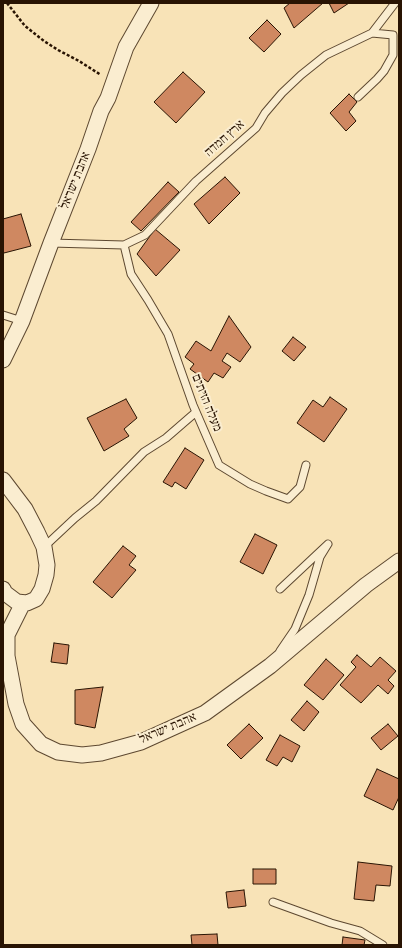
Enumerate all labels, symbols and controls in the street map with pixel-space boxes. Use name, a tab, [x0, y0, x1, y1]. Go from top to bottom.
street label: ארץ חמדה	[202, 117, 248, 161]
street label: אהבת ישראל	[57, 150, 95, 212]
street label: מעלה הזיתים	[187, 372, 225, 434]
street label: אהבת ישראל	[137, 710, 199, 748]

